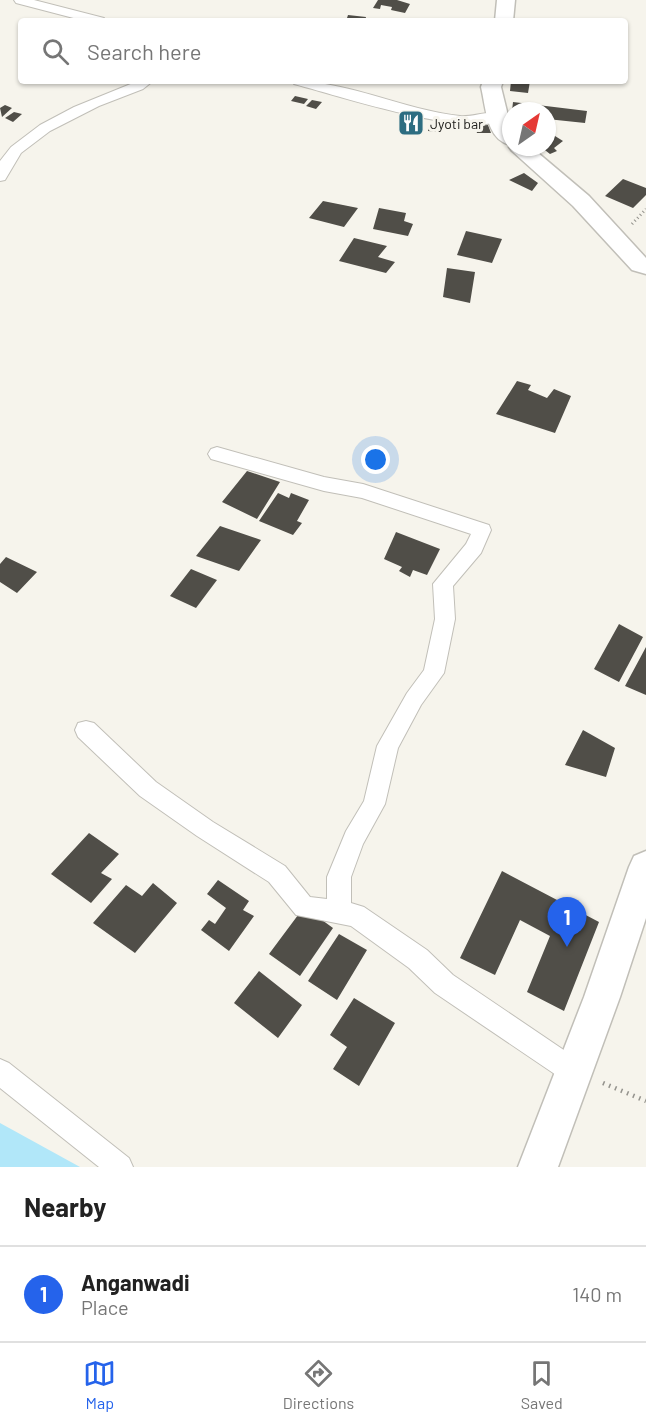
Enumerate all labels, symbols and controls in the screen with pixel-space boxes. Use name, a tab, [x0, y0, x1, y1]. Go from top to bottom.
search box	[18, 18, 628, 84]
icon: search	[39, 35, 72, 68]
text: Search here	[87, 38, 201, 64]
north arrow	[502, 102, 556, 156]
restaurant icon: Jyoti bar	[396, 108, 426, 138]
place label: Jyoti bar	[430, 115, 483, 132]
your location	[361, 445, 390, 474]
pin: 1	[548, 898, 586, 947]
text: Nearby	[24, 1191, 106, 1222]
text: Anganwadi	[81, 1269, 190, 1295]
text: 1	[40, 1282, 47, 1306]
text: 140 m	[572, 1282, 622, 1306]
text: Place	[81, 1295, 129, 1319]
tab: Map	[83, 1357, 116, 1412]
tab: Directions	[283, 1357, 354, 1412]
tab: Saved	[521, 1357, 563, 1412]

